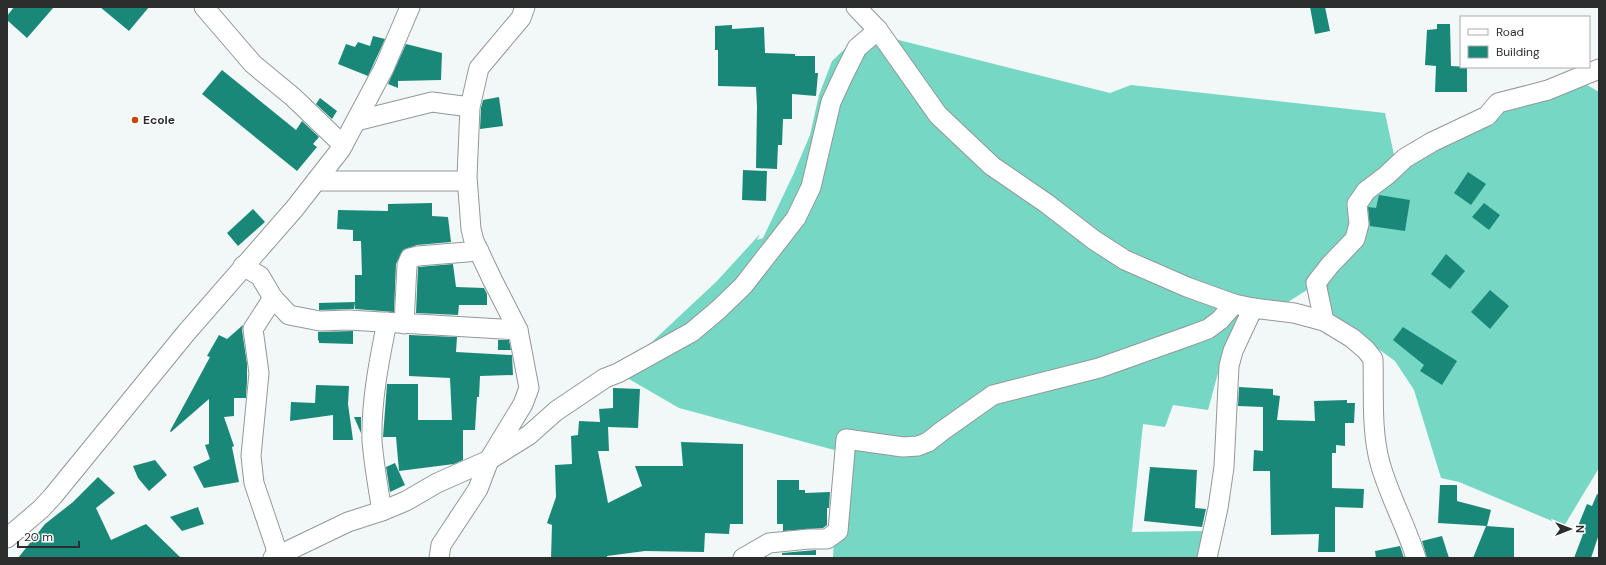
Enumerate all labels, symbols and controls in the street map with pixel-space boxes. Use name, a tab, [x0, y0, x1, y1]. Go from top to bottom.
legend	[1460, 16, 1590, 68]
text: Road	[1496, 24, 1524, 40]
text: Building	[1496, 44, 1540, 60]
place label: Ecole	[143, 112, 175, 128]
marker: Ecole	[130, 115, 140, 125]
north arrow	[1550, 509, 1590, 549]
scale bar	[18, 523, 79, 549]
text: N	[1573, 525, 1587, 533]
text: 20 m	[24, 529, 53, 545]

